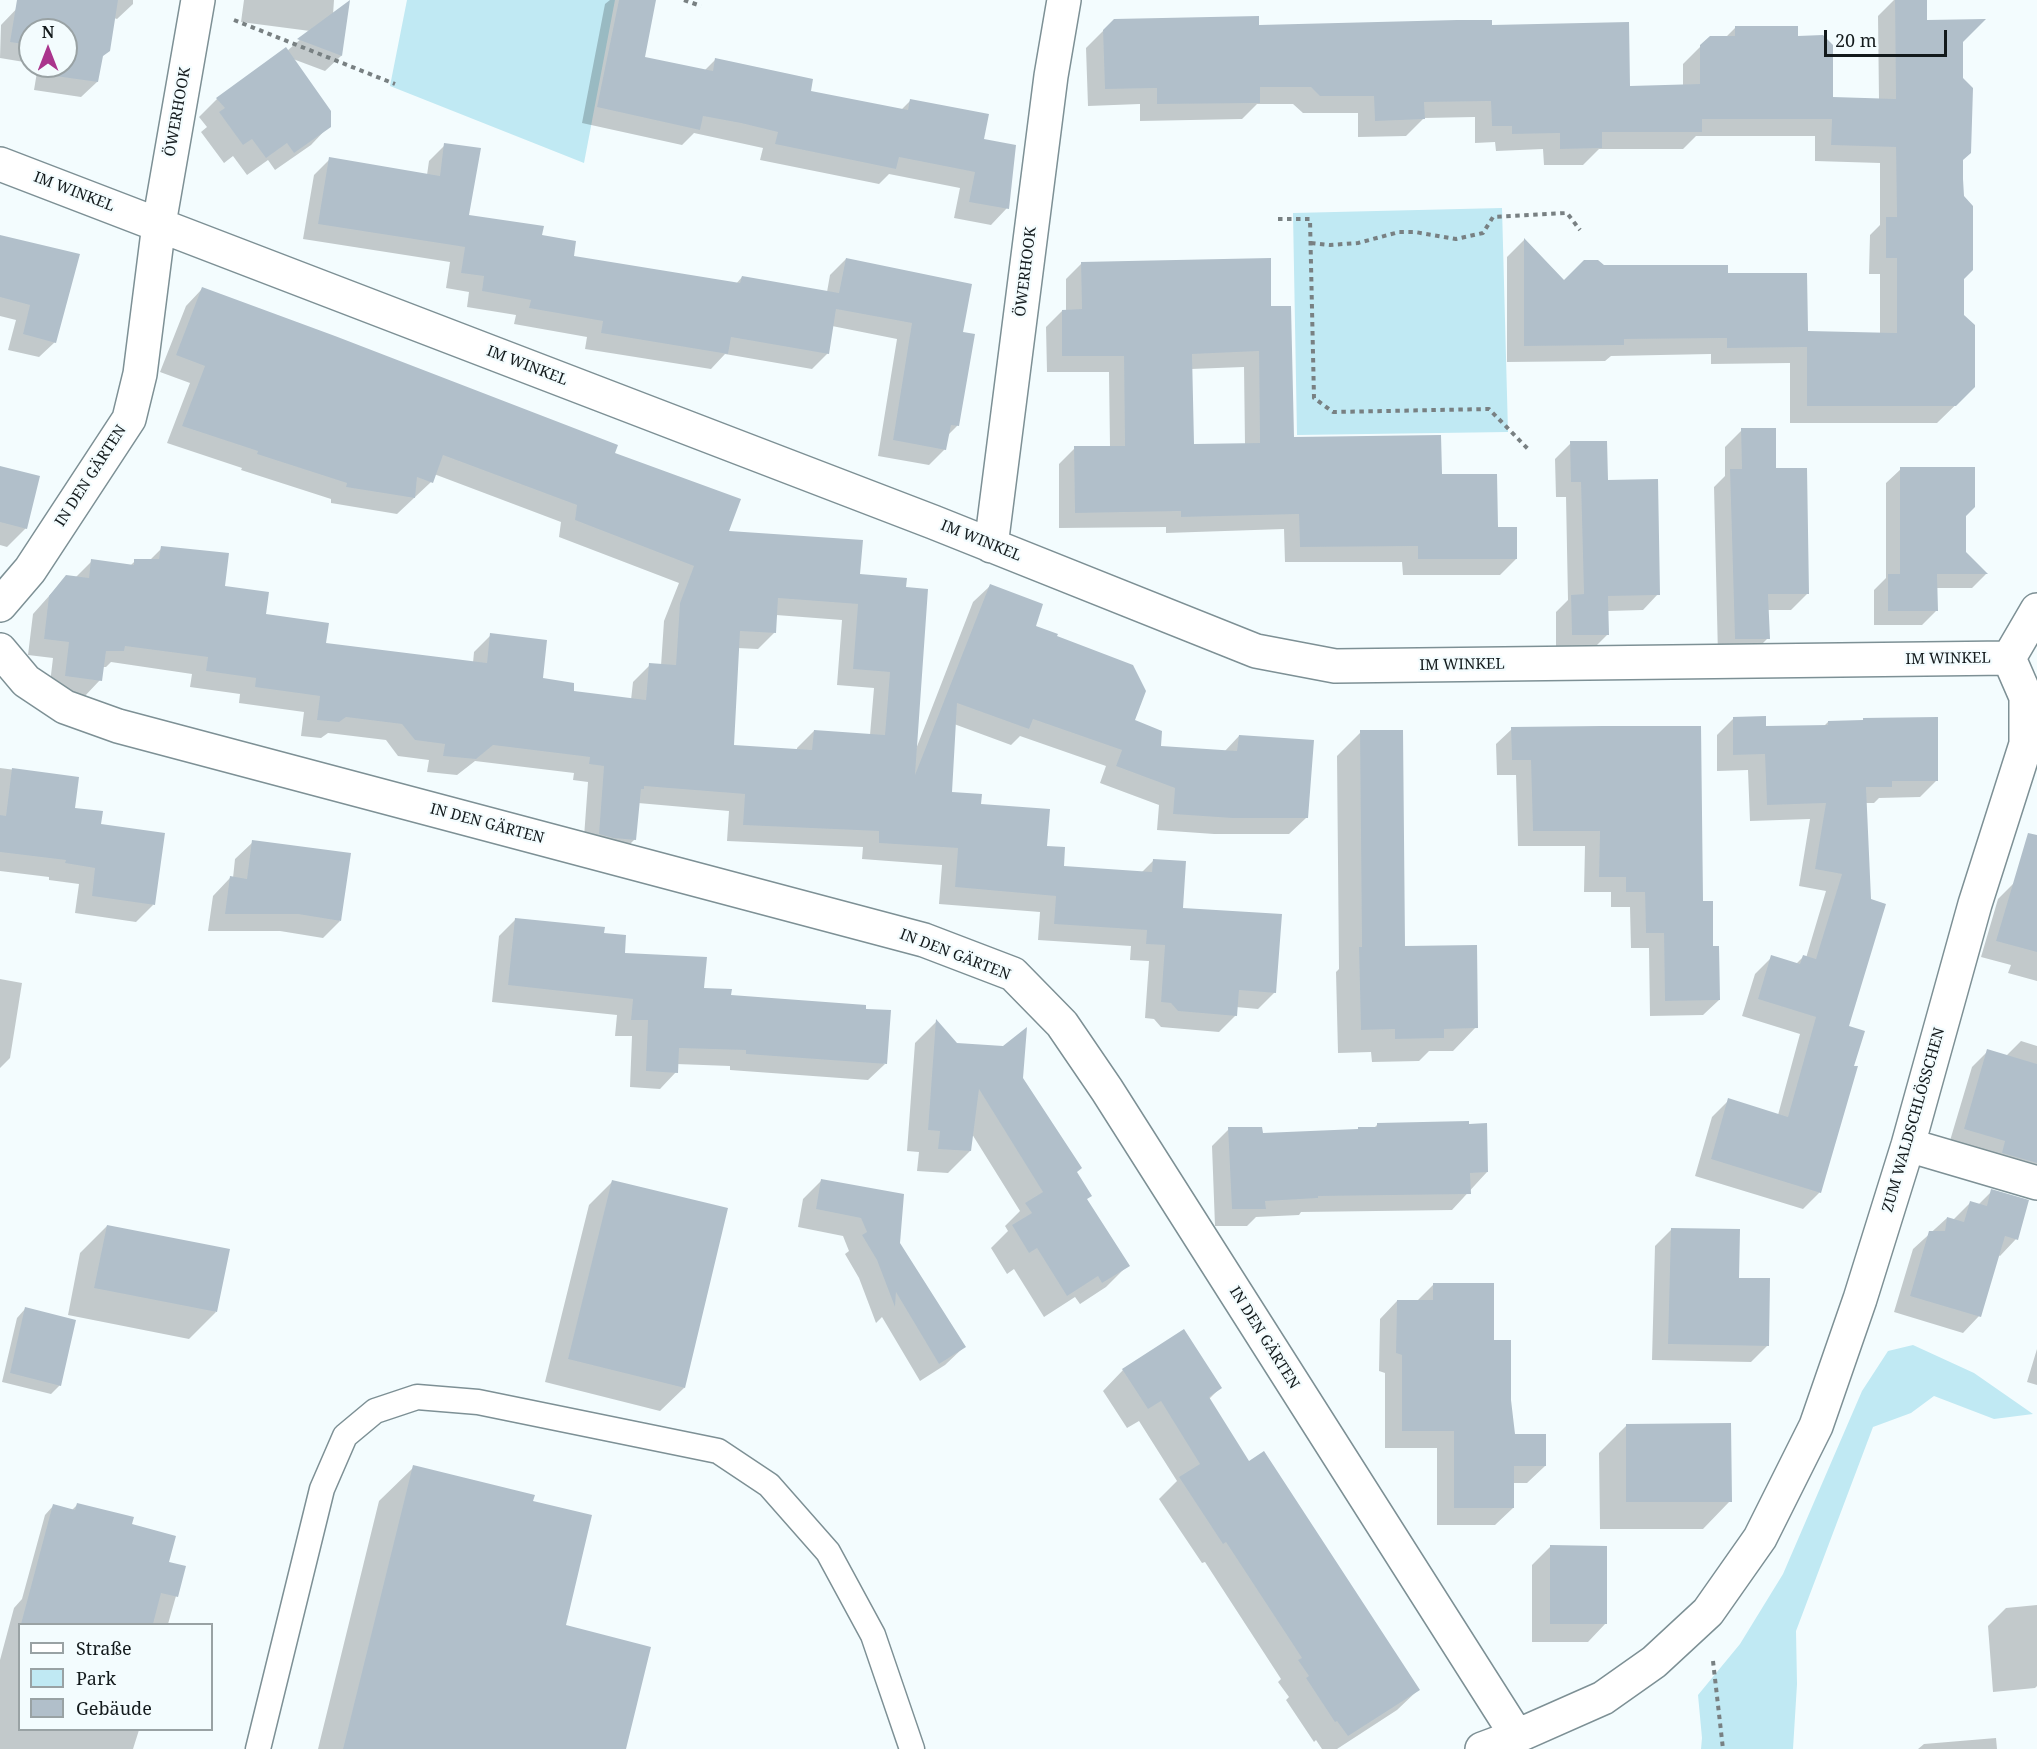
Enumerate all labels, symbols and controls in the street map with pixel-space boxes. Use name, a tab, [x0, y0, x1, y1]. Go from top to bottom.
north arrow	[18, 18, 78, 78]
scale bar	[1827, 18, 1950, 56]
text: N	[42, 21, 54, 43]
text: 20 m	[1835, 28, 1877, 52]
street label: ÖWERHOOK	[161, 66, 195, 158]
street label: IM WINKEL	[31, 168, 117, 216]
street label: ÖWERHOOK	[1012, 226, 1040, 318]
street label: IM WINKEL	[484, 342, 570, 390]
street label: IN DEN GÄRTEN	[52, 422, 130, 530]
street label: IM WINKEL	[938, 517, 1024, 565]
street label: IM WINKEL	[1905, 649, 1991, 669]
street label: IM WINKEL	[1419, 655, 1505, 675]
street label: IN DEN GÄRTEN	[428, 800, 546, 848]
street label: IN DEN GÄRTEN	[897, 926, 1013, 984]
street label: ZUM WALDSCHLÖSSCHEN	[1879, 1026, 1949, 1214]
street label: IN DEN GÄRTEN	[1225, 1284, 1303, 1392]
legend	[18, 1623, 213, 1731]
text: Straße	[76, 1636, 132, 1660]
text: Park	[76, 1666, 116, 1690]
text: Gebäude	[76, 1696, 152, 1720]

